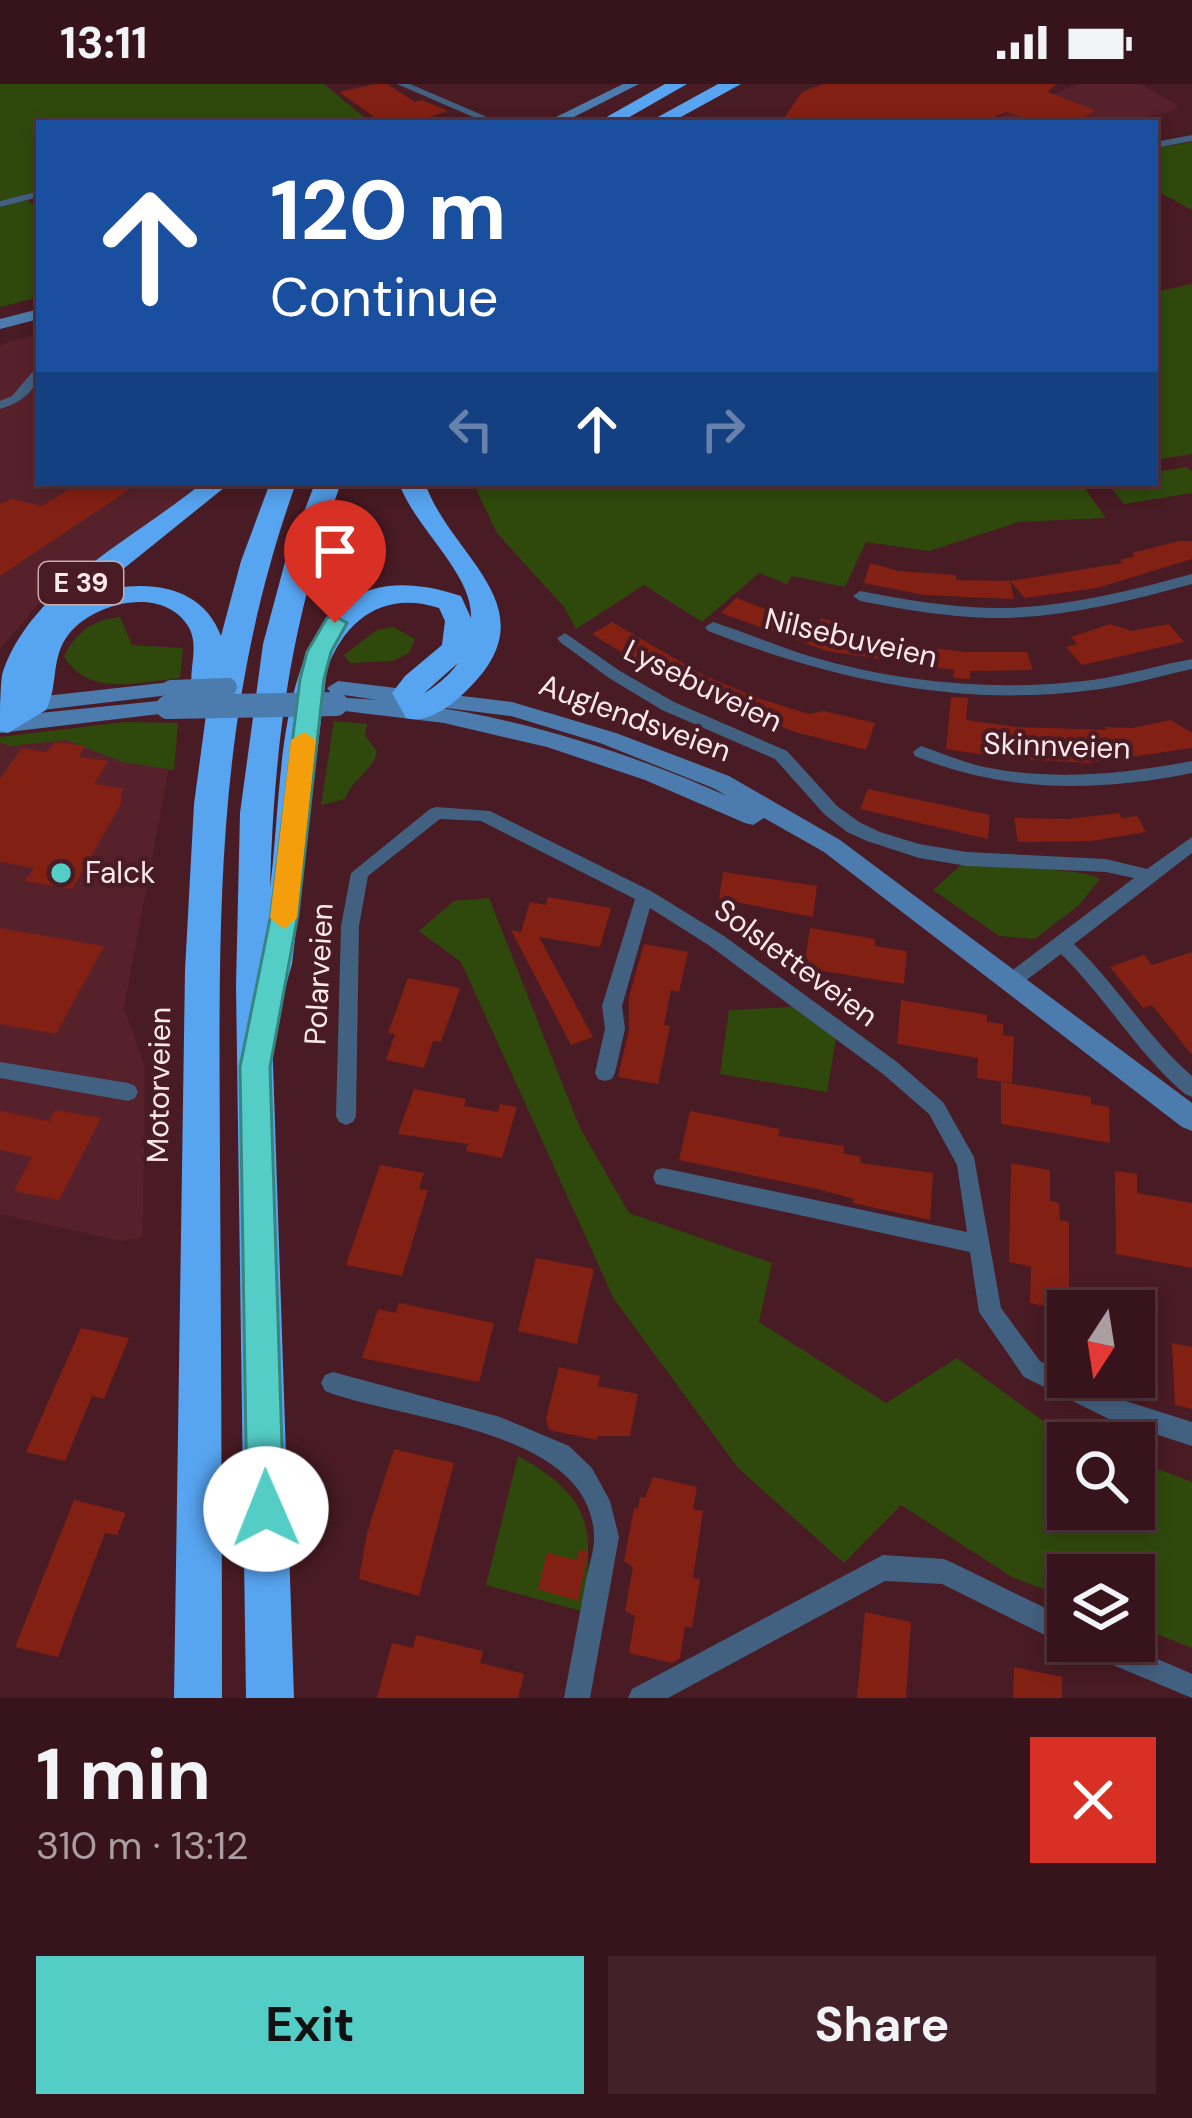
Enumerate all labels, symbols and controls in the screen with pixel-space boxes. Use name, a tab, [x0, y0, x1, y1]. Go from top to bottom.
text: 13:11	[60, 13, 148, 72]
text: 120 m	[270, 156, 507, 265]
icon: ahead	[72, 168, 228, 324]
text: Continue	[270, 262, 498, 333]
icon: left	[438, 396, 504, 462]
icon: ahead	[564, 396, 630, 462]
icon: right	[690, 396, 756, 462]
pin	[284, 500, 386, 623]
icon: arrive	[302, 518, 368, 584]
road number: E 39	[39, 562, 123, 604]
street label: Nilsebuveien	[761, 599, 941, 676]
street label: Lysebuveien	[618, 630, 789, 741]
street label: Auglendsveien	[534, 665, 736, 770]
street label: Skinnveien	[983, 723, 1131, 768]
place label: Falck	[85, 853, 155, 892]
marker: Falck	[48, 860, 74, 886]
street label: Solsletteveien	[707, 890, 886, 1035]
street label: Polarveien	[295, 902, 342, 1046]
street label: Motorveien	[138, 1007, 179, 1163]
north arrow	[1047, 1290, 1155, 1398]
map controls	[1047, 1290, 1155, 1662]
button: search	[1047, 1422, 1155, 1530]
position arrow	[203, 1446, 329, 1572]
button: layers	[1047, 1554, 1155, 1662]
text: 1 min	[36, 1728, 211, 1821]
button: close	[1030, 1737, 1156, 1863]
text: 310 m · 13:12	[36, 1820, 249, 1871]
button: Exit	[36, 1956, 584, 2094]
button: Share	[608, 1956, 1156, 2094]

